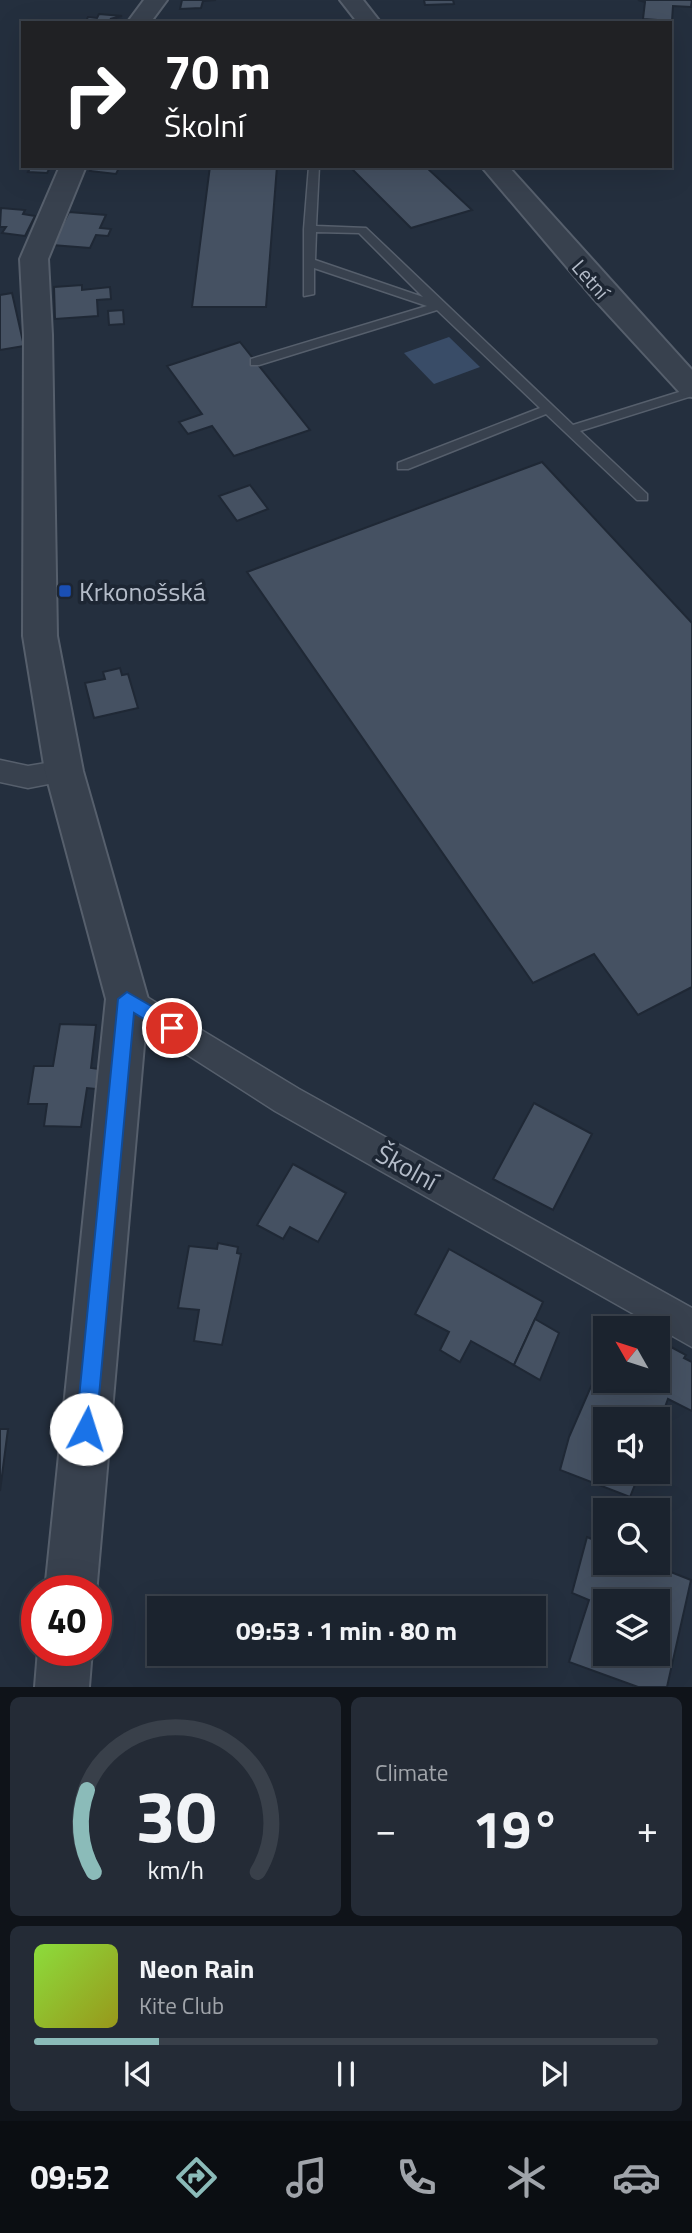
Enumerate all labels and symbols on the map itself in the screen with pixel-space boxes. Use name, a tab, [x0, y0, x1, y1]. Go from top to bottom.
street label: Letní	[565, 252, 618, 307]
place label: Krkonošská	[79, 572, 206, 611]
marker: Krkonošská	[57, 583, 73, 599]
pin	[142, 998, 202, 1058]
street label: Školní	[369, 1134, 447, 1201]
north arrow	[593, 1316, 670, 1393]
position arrow	[49, 1392, 123, 1466]
speed limit sign: 40	[21, 1575, 112, 1666]

